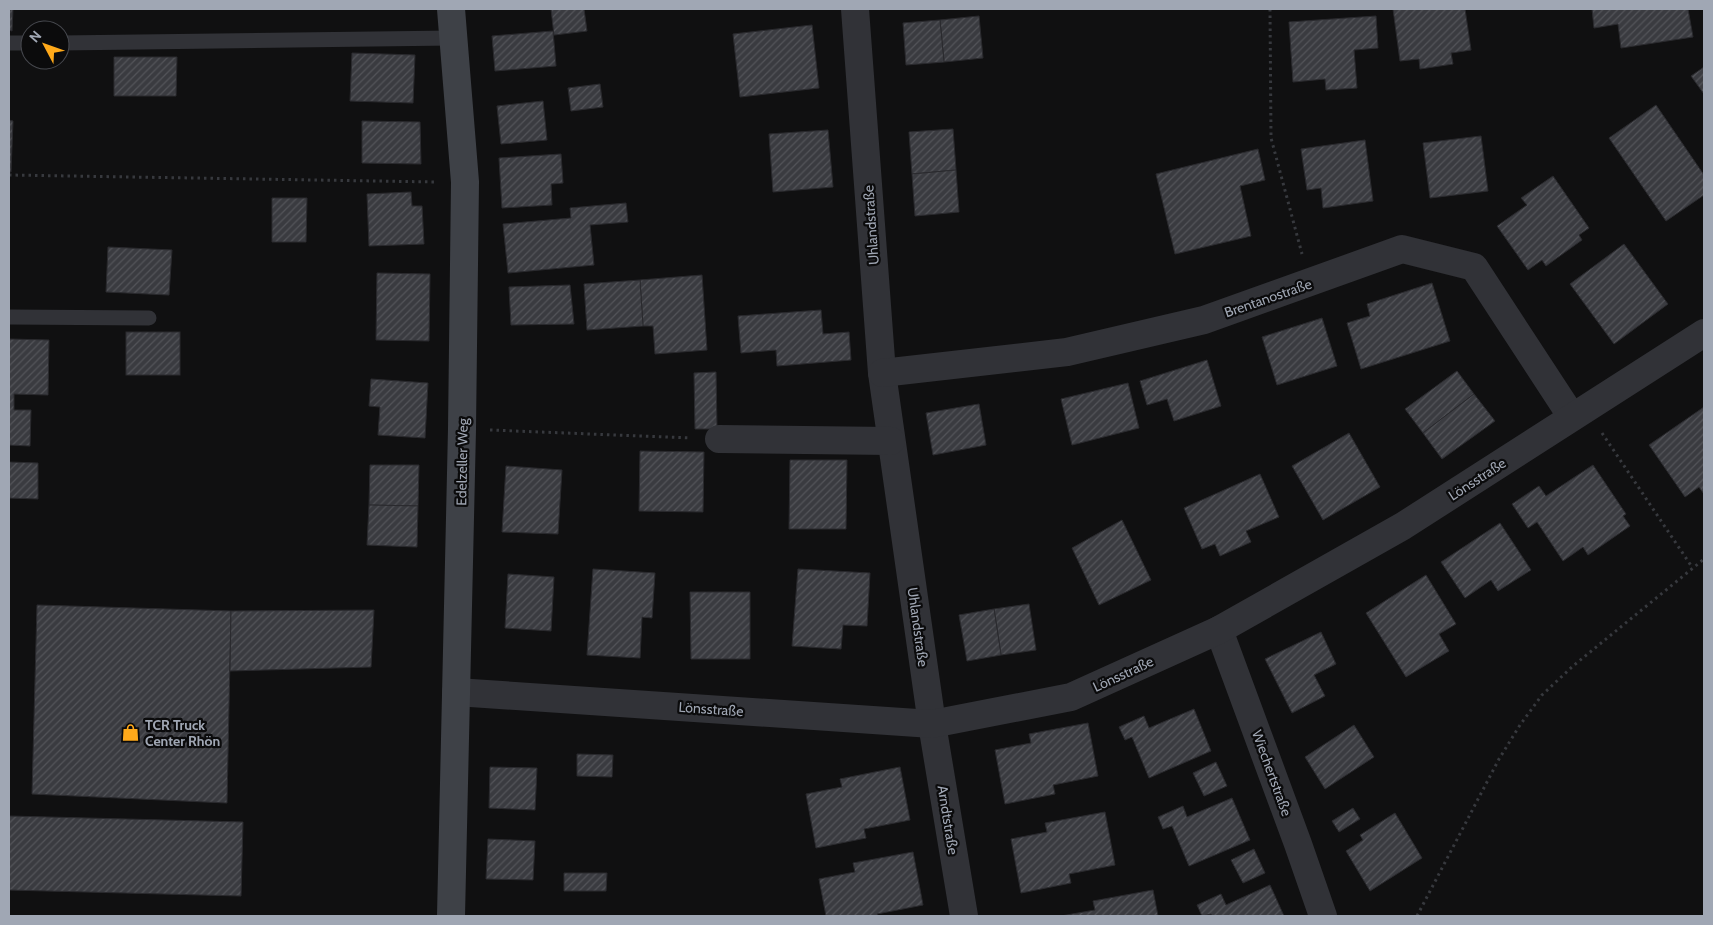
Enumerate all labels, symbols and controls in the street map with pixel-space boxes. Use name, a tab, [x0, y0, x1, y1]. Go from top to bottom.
north arrow	[20, 20, 70, 70]
text: N	[25, 27, 45, 46]
street label: Uhlandstraße	[859, 185, 883, 265]
street label: Brentanostraße	[1222, 275, 1314, 321]
street label: Edelzeller Weg	[452, 417, 472, 506]
street label: Lönsstraße	[1445, 454, 1509, 504]
street label: Uhlandstraße	[904, 586, 932, 668]
street label: Lönsstraße	[1090, 652, 1156, 696]
street label: Lönsstraße	[678, 698, 744, 720]
place label: TCR Truck Center Rhön	[145, 716, 220, 750]
shop icon: TCR Truck Center Rhön	[121, 723, 141, 743]
street label: Wiechertstraße	[1248, 727, 1296, 819]
street label: Arndtstraße	[934, 784, 962, 856]

